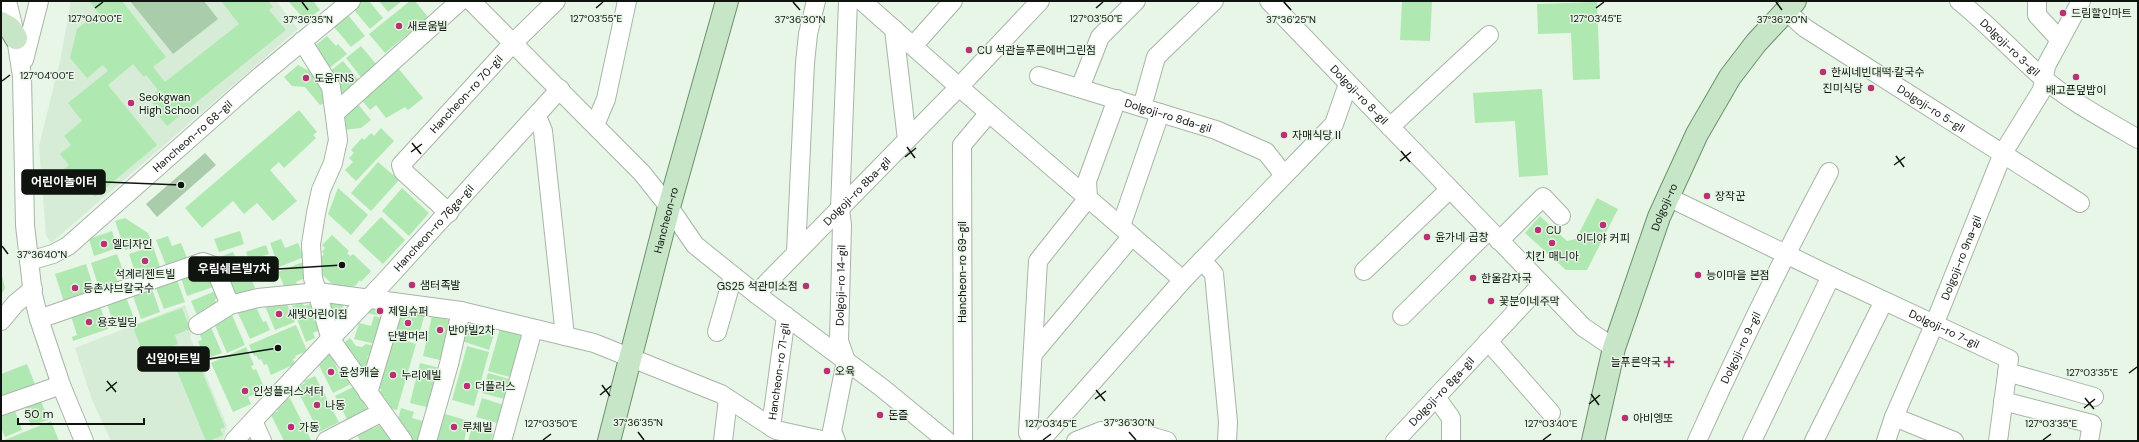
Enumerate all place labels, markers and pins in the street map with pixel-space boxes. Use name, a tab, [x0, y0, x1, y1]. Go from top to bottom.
place label: 드림할인마트	[2071, 6, 2132, 20]
marker: 드림할인마트	[2058, 8, 2068, 18]
place label: 새로움빌	[407, 19, 447, 33]
marker: 새로움빌	[394, 21, 404, 31]
place label: CU 석관늘푸른에버그린점	[977, 43, 1096, 57]
marker: CU 석관늘푸른에버그린점	[964, 45, 974, 55]
place label: 한씨네빈대떡·칼국수	[1831, 65, 1924, 79]
marker: 한씨네빈대떡·칼국수	[1818, 67, 1828, 77]
place label: 도윤FNS	[314, 71, 354, 85]
marker: 배고픈덮밥이	[2071, 72, 2081, 82]
marker: 도윤FNS	[301, 73, 311, 83]
place label: 진미식당	[1823, 81, 1863, 95]
marker: 진미식당	[1866, 83, 1876, 93]
place label: 배고픈덮밥이	[2046, 83, 2106, 97]
place label: Seokgwan High School	[139, 90, 199, 117]
marker: Seokgwan High School	[126, 98, 136, 108]
place label: 자매식당Ⅱ	[1292, 128, 1343, 142]
marker: 자매식당Ⅱ	[1279, 130, 1289, 140]
callout: 어린이놀이터	[22, 170, 105, 194]
place label: 장작꾼	[1715, 189, 1745, 203]
marker: 장작꾼	[1702, 191, 1712, 201]
marker: 이디야 커피	[1598, 220, 1608, 230]
place label: CU	[1546, 223, 1561, 237]
marker: CU	[1533, 225, 1543, 235]
place label: 윤가네 곱창	[1435, 230, 1489, 244]
place label: 이디야 커피	[1576, 231, 1630, 245]
marker: 윤가네 곱창	[1422, 232, 1432, 242]
place label: 엘디자인	[112, 237, 152, 251]
marker: 치킨 매니아	[1547, 238, 1557, 248]
marker: 엘디자인	[99, 239, 109, 249]
place label: 치킨 매니아	[1525, 249, 1579, 263]
marker: 석계리젠트빌	[140, 256, 150, 266]
callout: 우림쉐르빌7차	[189, 257, 278, 281]
place label: 석계리젠트빌	[115, 267, 175, 281]
place label: 능이마을 본점	[1706, 268, 1770, 282]
marker: 능이마을 본점	[1693, 270, 1703, 280]
place label: 한울감자국	[1481, 271, 1532, 285]
marker: 한울감자국	[1468, 273, 1478, 283]
place label: 샘터족발	[420, 278, 460, 292]
place label: GS25 석관미소점	[717, 279, 798, 293]
marker: 샘터족발	[407, 280, 417, 290]
place label: 등촌샤브칼국수	[83, 281, 154, 295]
marker: GS25 석관미소점	[801, 281, 811, 291]
marker: 등촌샤브칼국수	[70, 283, 80, 293]
place label: 꽃분이네주막	[1499, 294, 1560, 308]
marker: 꽃분이네주막	[1486, 296, 1496, 306]
place label: 제일슈퍼	[388, 304, 428, 318]
marker: 제일슈퍼	[375, 306, 385, 316]
place label: 새빛어린이집	[287, 307, 348, 321]
marker: 새빛어린이집	[274, 309, 284, 319]
place label: 용호빌딩	[97, 315, 137, 329]
marker: 용호빌딩	[84, 317, 94, 327]
marker: 단발머리	[403, 318, 413, 328]
place label: 반야빌2차	[448, 323, 495, 337]
marker: 반야빌2차	[435, 325, 445, 335]
place label: 단발머리	[388, 329, 428, 343]
callout: 신일아트빌	[138, 347, 209, 371]
place label: 늘푸른약국	[1610, 355, 1661, 369]
marker: 늘푸른약국	[1664, 357, 1674, 367]
place label: 오육	[835, 364, 855, 378]
place label: 윤성캐슬	[339, 365, 379, 379]
marker: 오육	[822, 366, 832, 376]
marker: 윤성캐슬	[326, 367, 336, 377]
place label: 누리에빌	[401, 368, 441, 382]
marker: 누리에빌	[388, 370, 398, 380]
place label: 더플러스	[475, 379, 515, 393]
marker: 더플러스	[462, 381, 472, 391]
place label: 인성플러스셔터	[253, 384, 324, 398]
marker: 인성플러스셔터	[240, 386, 250, 396]
place label: 나동	[325, 398, 345, 412]
marker: 나동	[312, 400, 322, 410]
place label: 돈즐	[888, 408, 908, 422]
marker: 돈즐	[875, 410, 885, 420]
place label: 아비엥또	[1633, 411, 1673, 425]
marker: 아비엥또	[1620, 413, 1630, 423]
place label: 가동	[299, 420, 319, 434]
place label: 루체빌	[462, 420, 492, 434]
marker: 가동	[286, 422, 296, 432]
marker: 루체빌	[449, 422, 459, 432]

